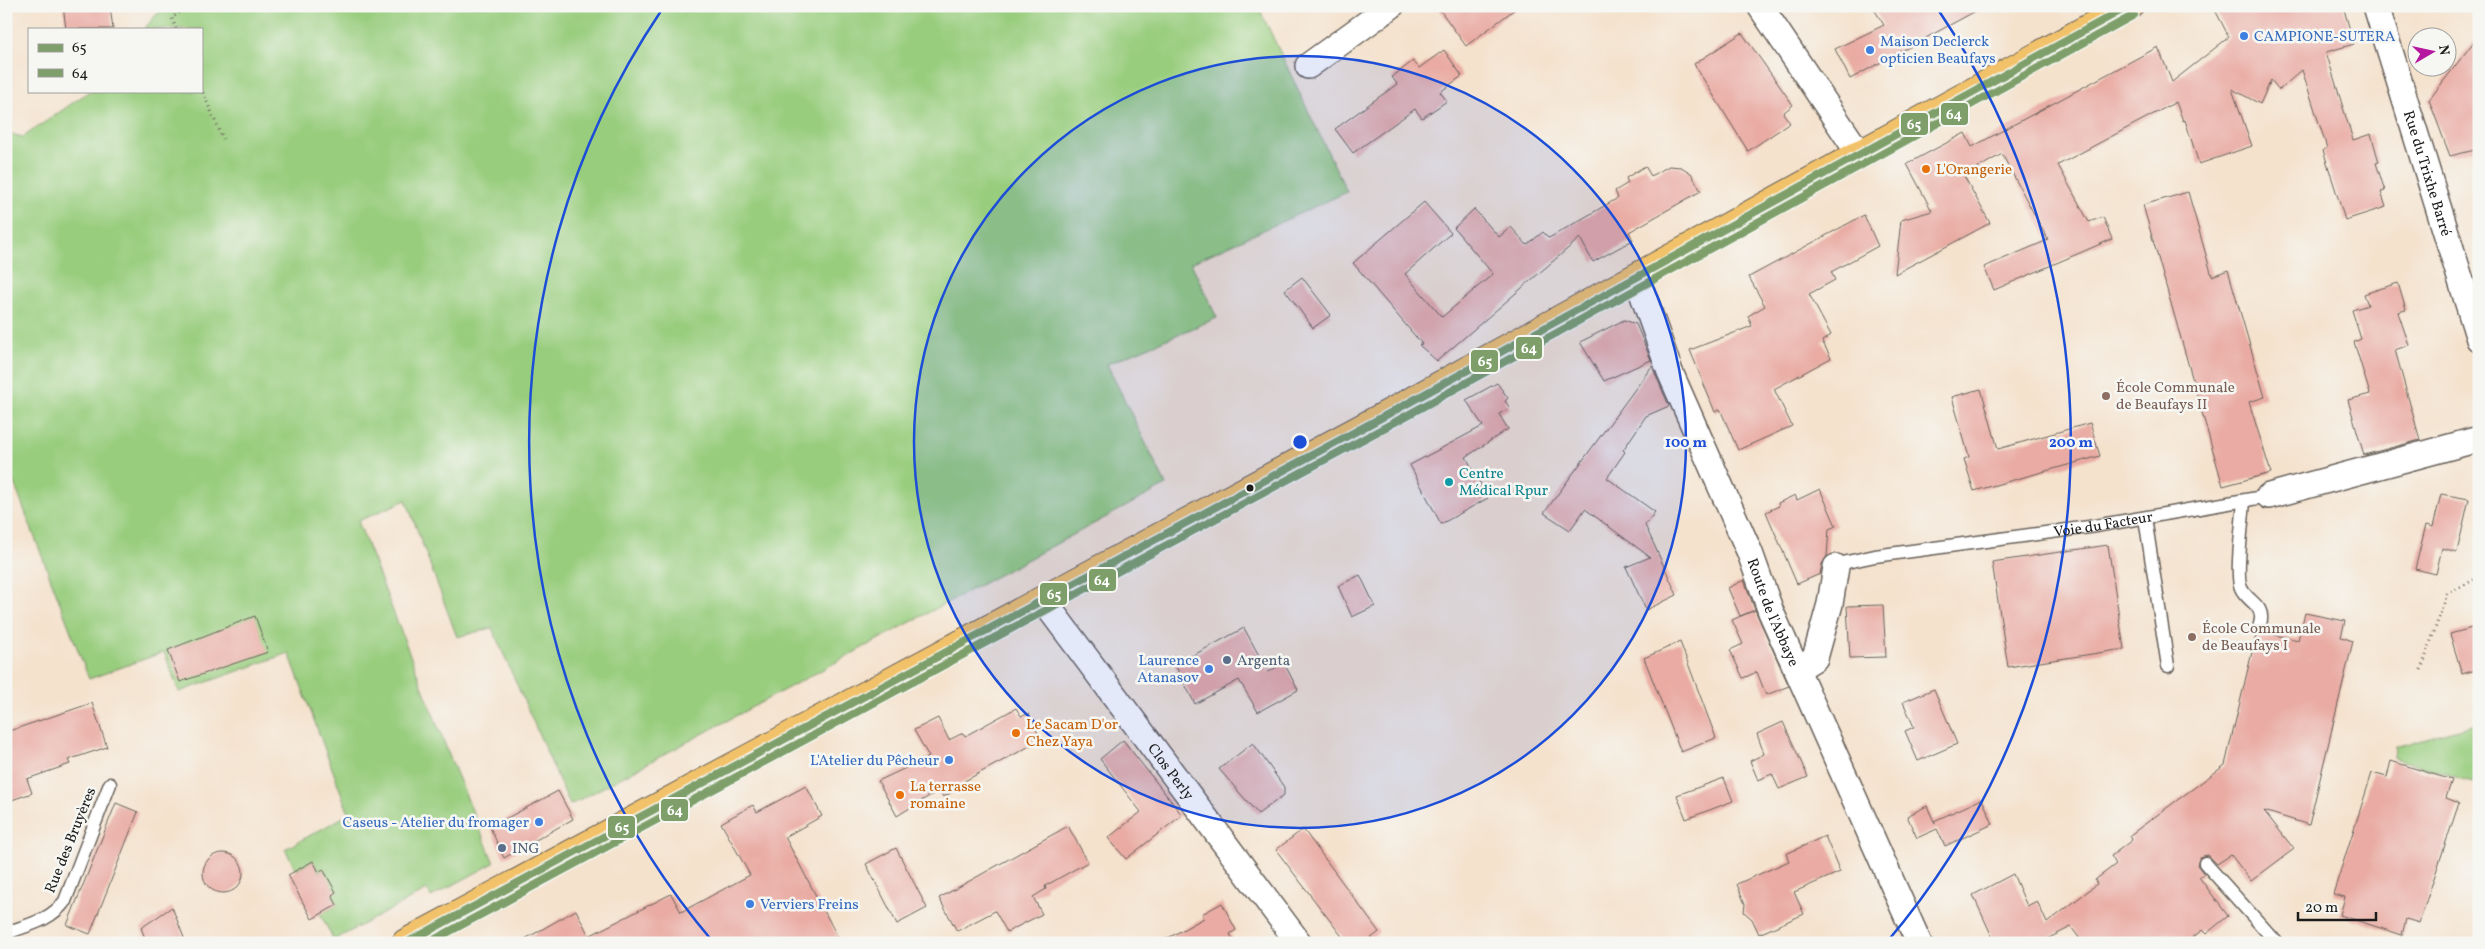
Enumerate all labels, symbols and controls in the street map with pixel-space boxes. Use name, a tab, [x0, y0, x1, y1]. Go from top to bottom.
place label: CAMPIONE-SUTERA	[2254, 27, 2396, 48]
legend	[28, 28, 202, 92]
north arrow	[2408, 28, 2458, 78]
marker: CAMPIONE-SUTERA	[2238, 30, 2250, 42]
place label: Maison Declerck opticien Beaufays	[1880, 32, 1996, 70]
text: 65	[72, 38, 87, 59]
marker: Maison Declerck opticien Beaufays	[1864, 44, 1876, 56]
text: N	[2433, 44, 2454, 57]
text: 64	[72, 64, 88, 85]
line badge: 64	[1940, 102, 1969, 126]
text: 64	[1946, 106, 1962, 125]
street label: Rue du Trixhe Barré	[2397, 108, 2456, 239]
line badge: 65	[1900, 112, 1929, 136]
text: 65	[1907, 116, 1921, 135]
place label: L'Orangerie	[1936, 160, 2012, 181]
marker: L'Orangerie	[1920, 163, 1932, 175]
line badge: 64	[1515, 336, 1543, 360]
text: 64	[1521, 340, 1537, 359]
line badge: 65	[1470, 349, 1499, 373]
text: 65	[1478, 353, 1492, 372]
place label: École Communale de Beaufays II	[2116, 378, 2235, 416]
marker: École Communale de Beaufays II	[2100, 390, 2112, 402]
centre of rings	[1291, 433, 1309, 451]
text: 100 m	[1665, 433, 1708, 454]
text: 200 m	[2049, 433, 2093, 454]
place label: Centre Médical Rpur	[1459, 464, 1548, 502]
marker: Centre Médical Rpur	[1443, 476, 1455, 488]
unlabelled marker	[1245, 483, 1255, 493]
street label: Voie du Facteur	[2052, 507, 2155, 544]
street label: Route de l'Abbaye	[1741, 556, 1803, 670]
line badge: 64	[1088, 568, 1117, 592]
text: 64	[1094, 572, 1110, 591]
line badge: 65	[1039, 582, 1068, 606]
text: 65	[1047, 586, 1061, 605]
place label: École Communale de Beaufays I	[2202, 619, 2321, 657]
marker: École Communale de Beaufays I	[2186, 631, 2198, 643]
place label: Laurence Atanasov	[1137, 651, 1199, 689]
place label: Argenta	[1237, 651, 1290, 672]
marker: Argenta	[1221, 654, 1233, 666]
marker: Laurence Atanasov	[1203, 663, 1215, 675]
place label: Le Sacam D'or Chez Yaya	[1026, 715, 1118, 753]
marker: Le Sacam D'or Chez Yaya	[1010, 727, 1022, 739]
street label: Clos Perly	[1142, 740, 1198, 805]
place label: L'Atelier du Pêcheur	[810, 751, 939, 772]
marker: L'Atelier du Pêcheur	[943, 754, 955, 766]
place label: La terrasse romaine	[910, 777, 981, 815]
street label: Rue des Bruyères	[41, 785, 102, 897]
marker: La terrasse romaine	[894, 789, 906, 801]
line badge: 64	[660, 798, 689, 822]
text: 64	[667, 802, 683, 821]
place label: Caseus - Atelier du fromager	[343, 813, 529, 834]
line badge: 65	[607, 815, 636, 839]
marker: Caseus - Atelier du fromager	[533, 816, 545, 828]
text: 65	[615, 819, 629, 838]
place label: ING	[512, 839, 539, 860]
marker: ING	[496, 842, 508, 854]
scale bar	[2298, 889, 2375, 921]
place label: Verviers Freins	[760, 895, 859, 916]
marker: Verviers Freins	[744, 898, 756, 910]
text: 20 m	[2305, 898, 2338, 919]

